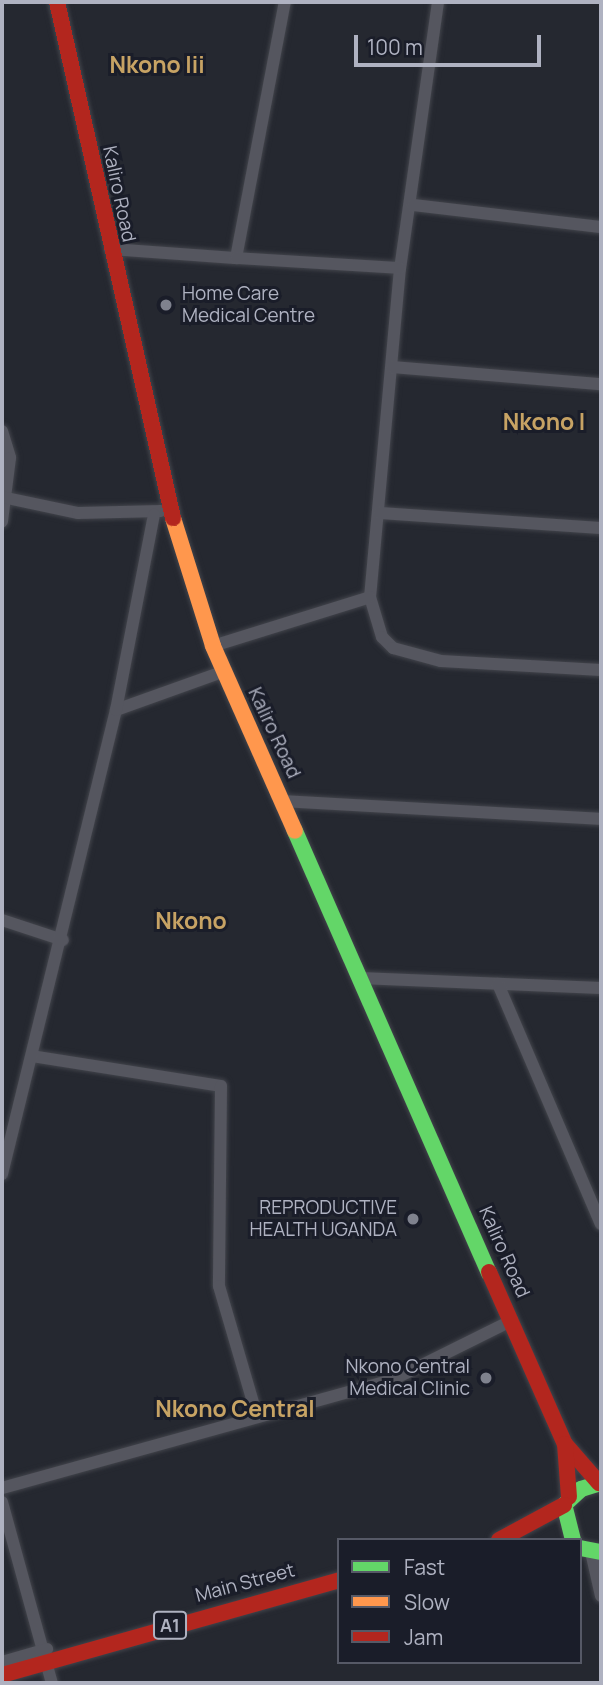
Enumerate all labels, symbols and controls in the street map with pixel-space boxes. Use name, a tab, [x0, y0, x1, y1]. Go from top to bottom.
scale bar	[358, 21, 545, 65]
text: 100 m	[367, 33, 423, 61]
district label: Nkono Iii	[109, 50, 205, 78]
street label: Kaliro Road	[98, 144, 140, 244]
place label: Home Care Medical Centre	[182, 283, 315, 327]
marker: Home Care Medical Centre	[156, 295, 176, 315]
district label: Nkono I	[503, 407, 585, 435]
street label: Kaliro Road	[243, 684, 305, 782]
district label: Nkono	[155, 906, 227, 934]
place label: REPRODUCTIVE HEALTH UGANDA	[249, 1197, 397, 1241]
street label: Kaliro Road	[474, 1203, 534, 1301]
marker: REPRODUCTIVE HEALTH UGANDA	[403, 1209, 423, 1229]
place label: Nkono Central Medical Clinic	[345, 1356, 470, 1400]
marker: Nkono Central Medical Clinic	[476, 1368, 496, 1388]
district label: Nkono Central	[155, 1394, 315, 1422]
legend	[337, 1538, 582, 1664]
text: Fast	[404, 1553, 445, 1581]
street label: Main Street	[193, 1559, 297, 1607]
text: Slow	[404, 1588, 450, 1616]
road number: A1	[152, 1610, 188, 1640]
text: Jam	[404, 1623, 443, 1651]

